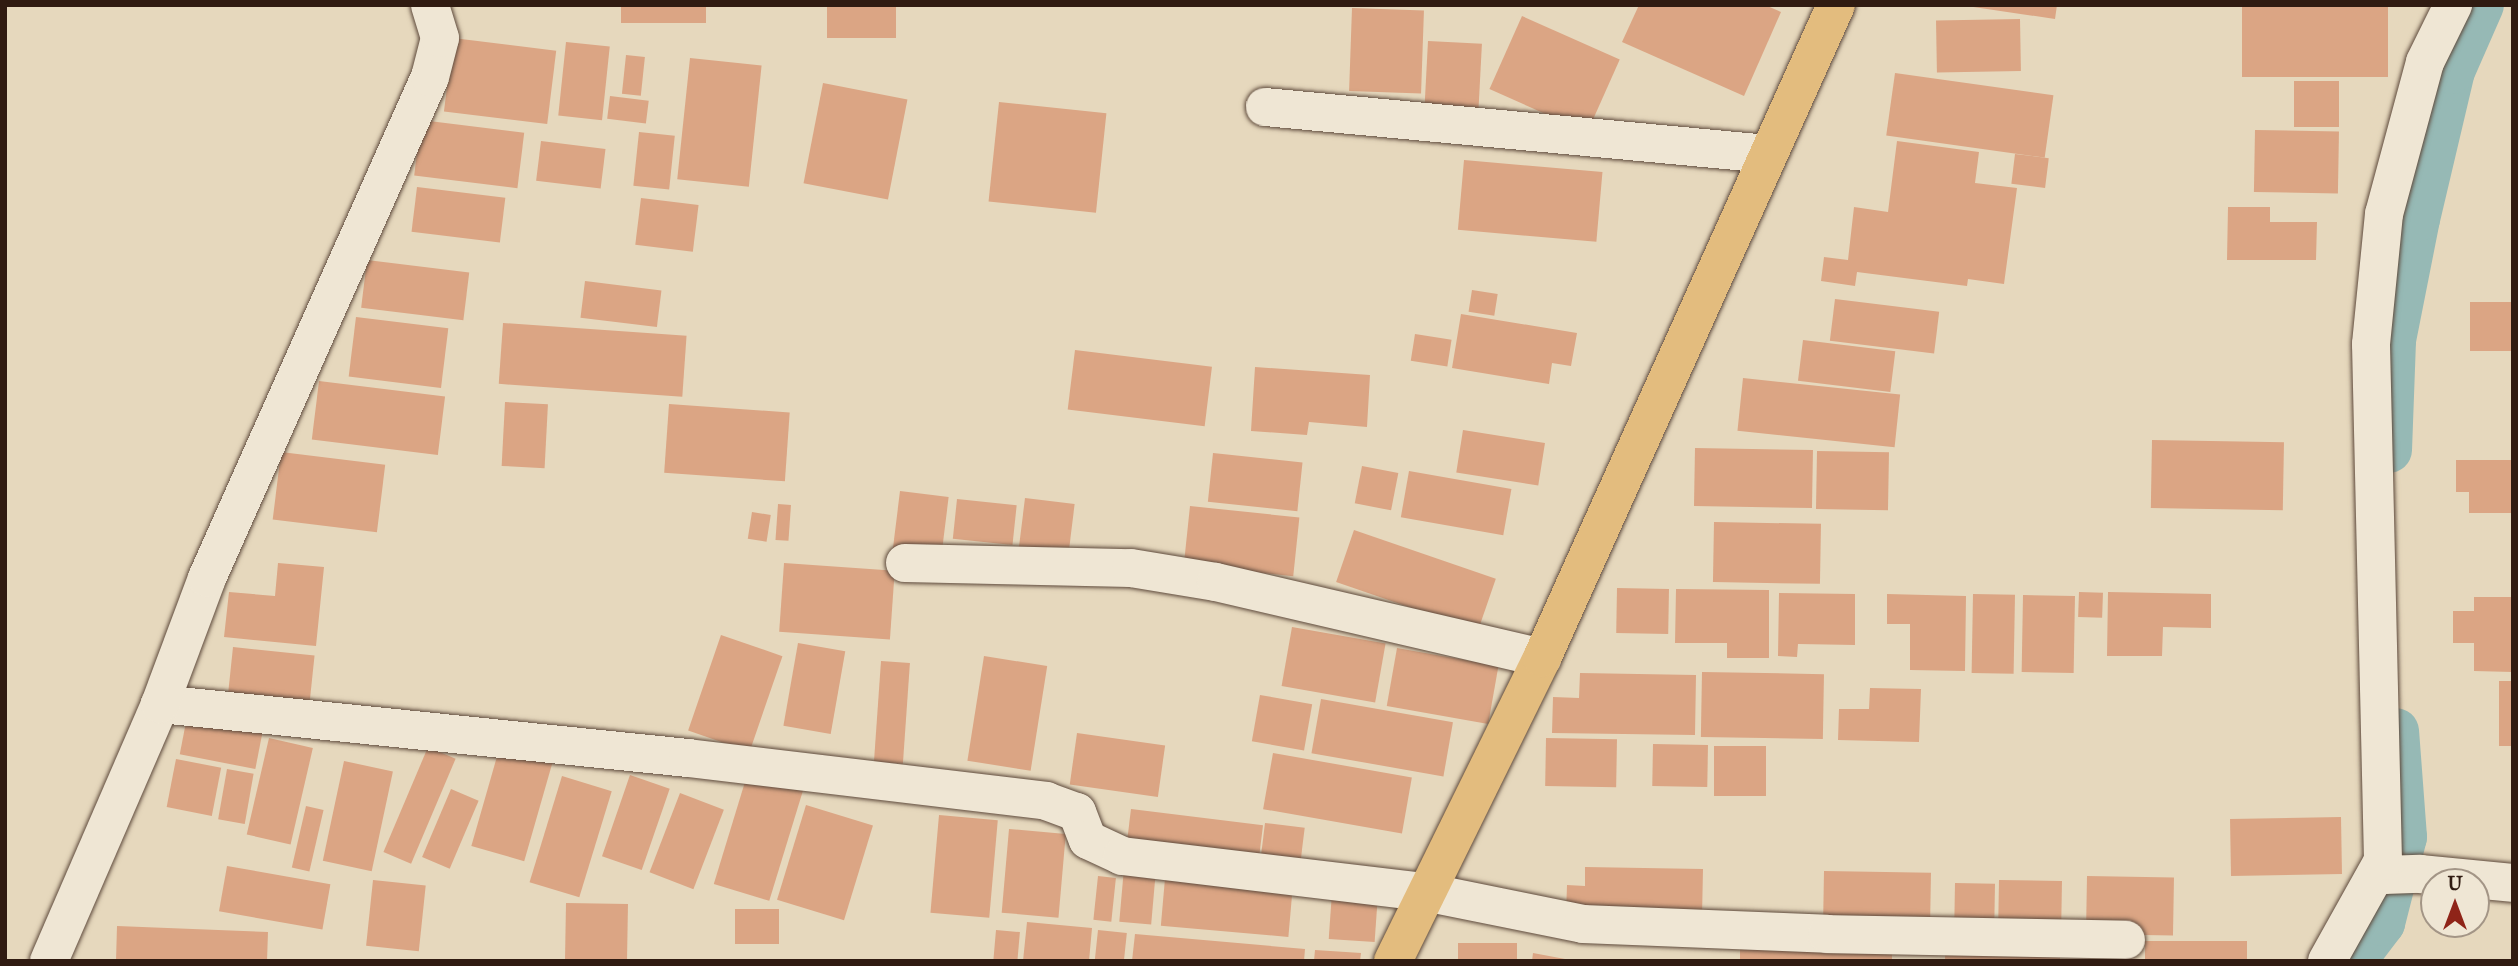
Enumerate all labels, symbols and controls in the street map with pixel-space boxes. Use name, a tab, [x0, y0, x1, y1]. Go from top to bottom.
north arrow	[2420, 868, 2490, 938]
text: U	[2447, 872, 2463, 895]

